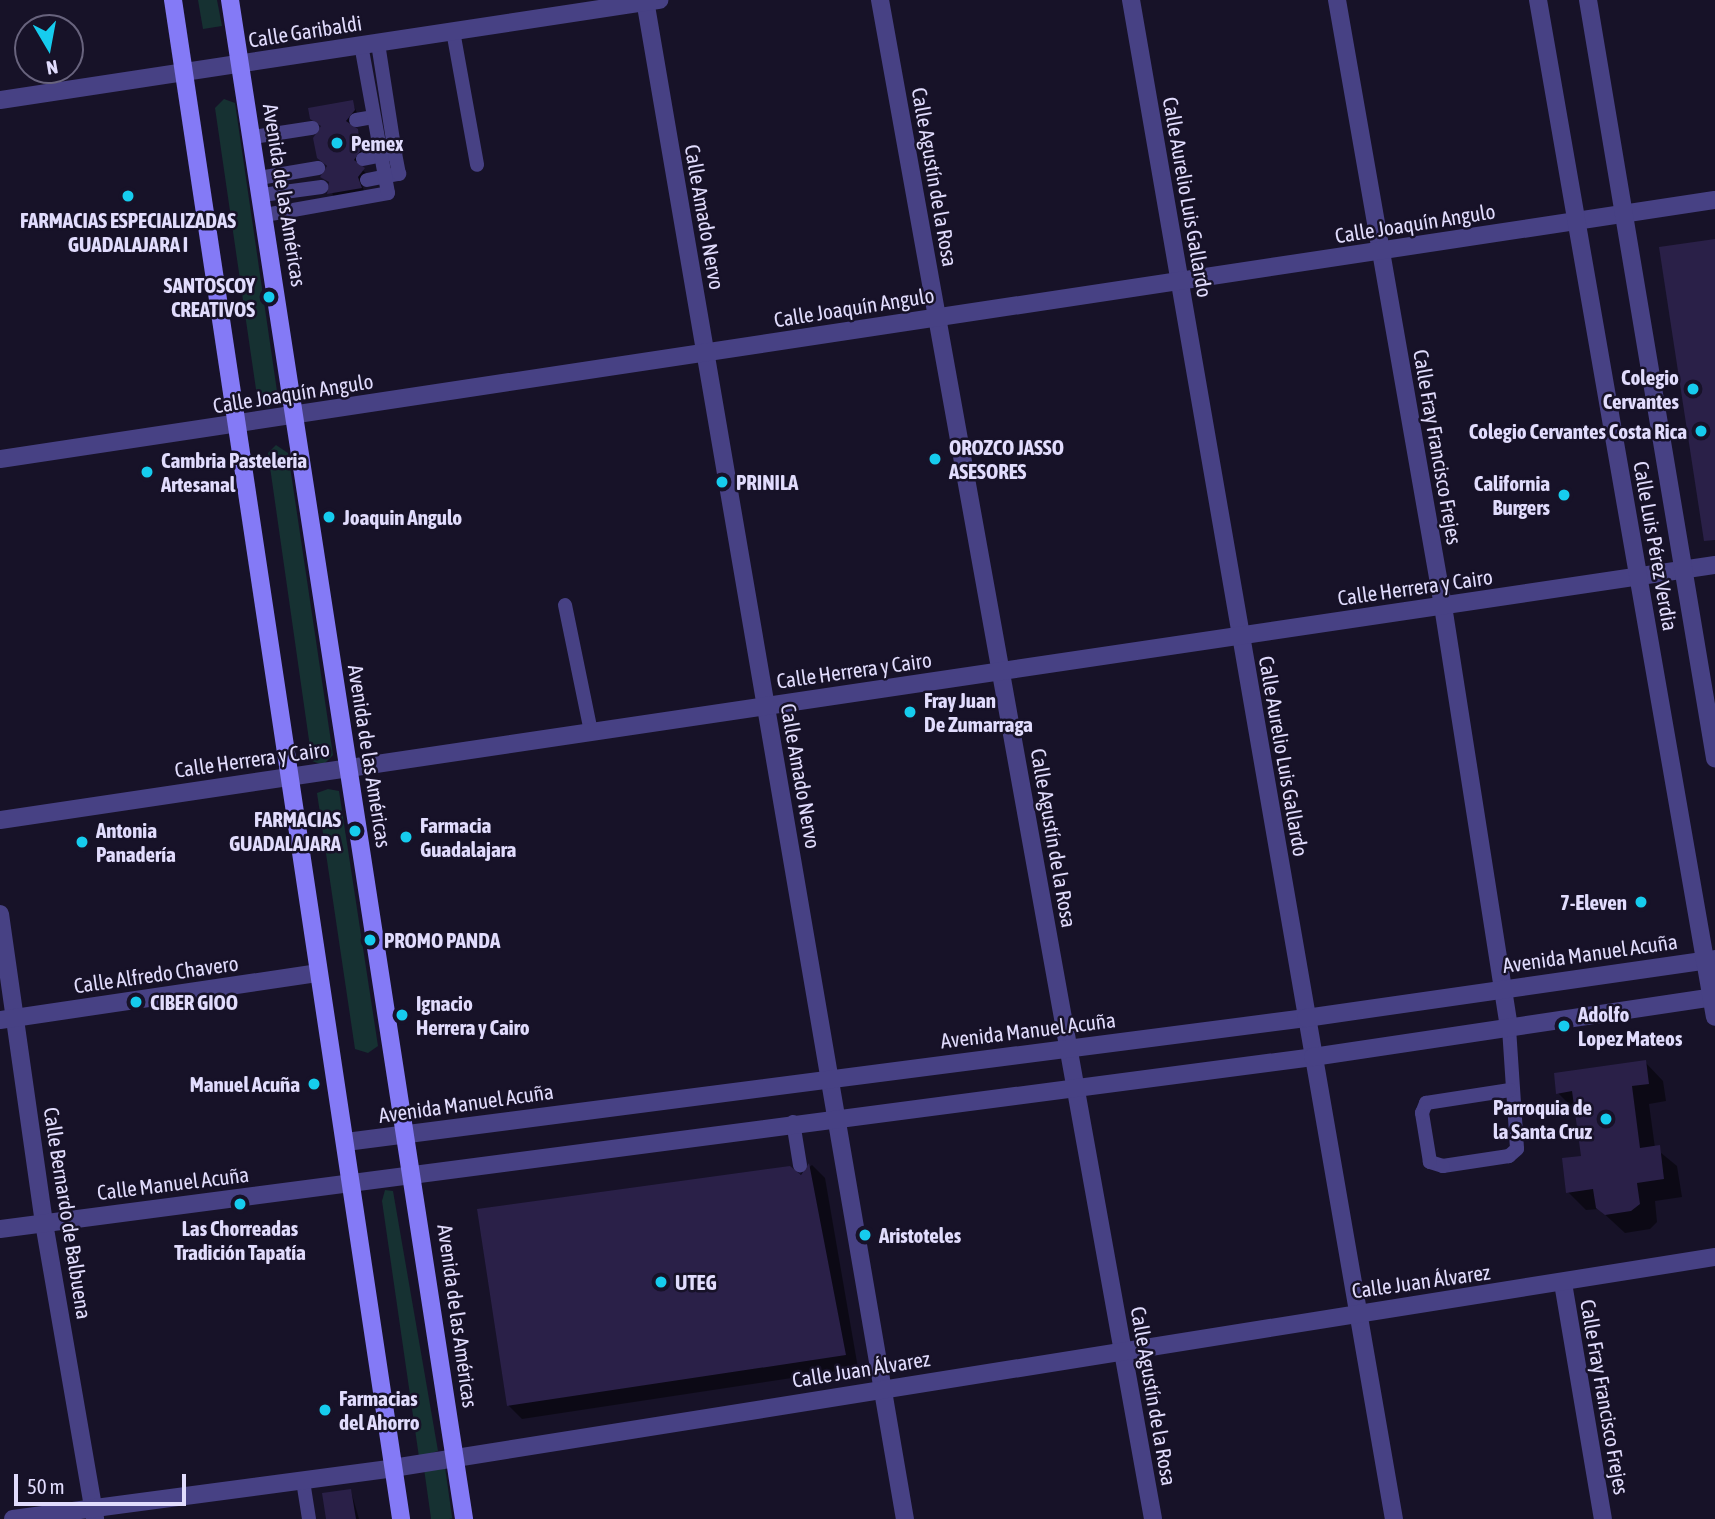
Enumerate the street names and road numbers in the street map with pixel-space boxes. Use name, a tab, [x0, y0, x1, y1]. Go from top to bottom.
street label: Calle Garibaldi	[247, 10, 363, 52]
street label: Calle Agustín de la Rosa	[907, 85, 963, 269]
street label: Calle Aurelio Luis Gallardo	[1158, 95, 1218, 299]
street label: Avenida de las Américas	[258, 102, 312, 288]
street label: Calle Amado Nervo	[680, 143, 730, 291]
street label: Calle Joaquín Angulo	[1333, 198, 1497, 248]
street label: Calle Joaquín Angulo	[772, 282, 936, 332]
street label: Calle Fray Francisco Frejes	[1408, 348, 1468, 546]
street label: Calle Joaquín Angulo	[211, 368, 375, 418]
street label: Calle Luis Pérez Verdia	[1629, 459, 1683, 633]
street label: Calle Herrera y Cairo	[1336, 564, 1494, 610]
street label: Calle Herrera y Cairo	[775, 647, 933, 693]
street label: Calle Aurelio Luis Gallardo	[1254, 654, 1314, 858]
street label: Avenida de las Américas	[343, 663, 397, 849]
street label: Calle Amado Nervo	[776, 702, 826, 850]
street label: Calle Herrera y Cairo	[173, 736, 331, 782]
street label: Calle Agustín de la Rosa	[1026, 746, 1082, 930]
street label: Avenida Manuel Acuña	[1501, 928, 1679, 978]
street label: Calle Alfredo Chavero	[72, 950, 240, 998]
street label: Avenida Manuel Acuña	[939, 1007, 1117, 1053]
street label: Avenida Manuel Acuña	[377, 1078, 555, 1128]
street label: Calle Bernardo de Balbuena	[39, 1105, 97, 1321]
street label: Calle Manuel Acuña	[96, 1161, 250, 1205]
street label: Avenida de las Américas	[433, 1223, 483, 1409]
street label: Calle Juan Álvarez	[1350, 1259, 1492, 1303]
street label: Calle Fray Francisco Frejes	[1575, 1298, 1635, 1496]
street label: Calle Agustín de la Rosa	[1126, 1304, 1182, 1488]
street label: Calle Juan Álvarez	[790, 1346, 932, 1392]

